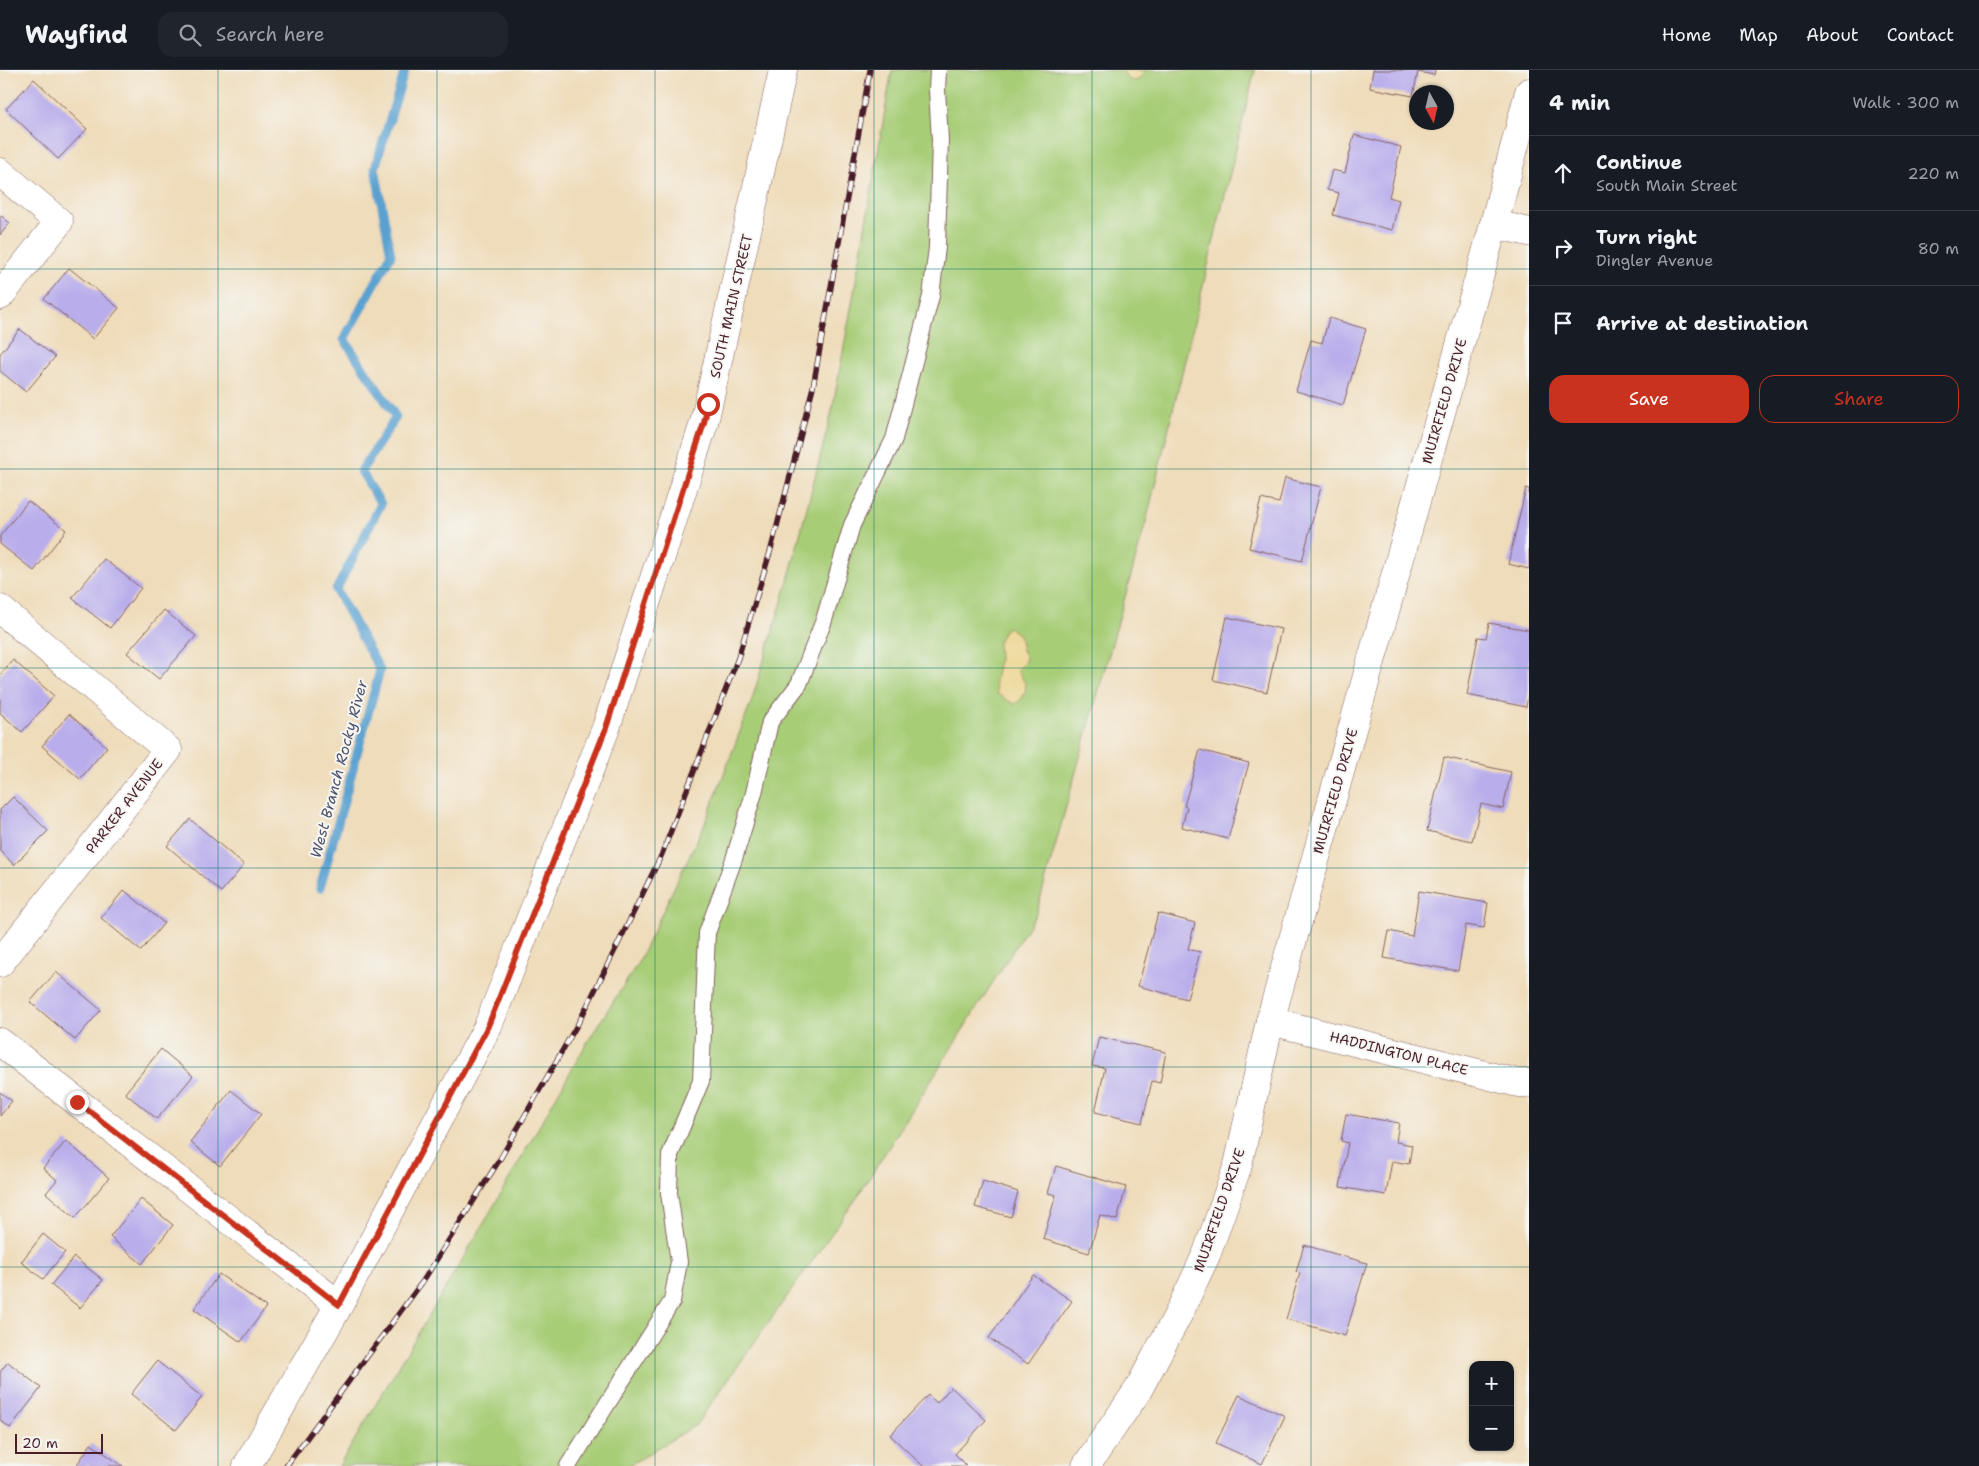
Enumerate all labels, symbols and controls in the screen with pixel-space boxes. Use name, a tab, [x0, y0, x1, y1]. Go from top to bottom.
search box	[158, 12, 508, 57]
text: Wayfind	[25, 19, 128, 51]
icon: search	[176, 21, 204, 49]
text: Search here	[216, 22, 324, 47]
text: Home	[1662, 23, 1711, 47]
text: Map	[1739, 23, 1778, 47]
text: About	[1806, 23, 1859, 47]
text: Contact	[1887, 23, 1954, 47]
north arrow	[1409, 85, 1454, 130]
text: 4 min	[1549, 89, 1610, 117]
text: Walk · 300 m	[1852, 92, 1959, 113]
text: Continue	[1596, 150, 1682, 175]
icon: ahead	[1549, 159, 1577, 187]
text: 220 m	[1907, 163, 1959, 184]
text: South Main Street	[1596, 175, 1738, 196]
text: Turn right	[1596, 225, 1697, 250]
street label: SOUTH MAIN STREET	[706, 232, 756, 380]
icon: right	[1549, 234, 1577, 262]
text: 80 m	[1918, 238, 1959, 259]
text: Dingler Avenue	[1596, 250, 1713, 271]
icon: arrive	[1549, 309, 1577, 337]
text: Arrive at destination	[1596, 311, 1808, 336]
street label: MUIRFIELD DRIVE	[1417, 336, 1471, 466]
button: Save	[1549, 375, 1749, 423]
button: Share	[1759, 375, 1959, 423]
route start	[697, 393, 720, 416]
water label: West Branch Rocky River	[306, 677, 373, 860]
street label: MUIRFIELD DRIVE	[1308, 726, 1362, 856]
street label: PARKER AVENUE	[81, 755, 167, 857]
street label: HADDINGTON PLACE	[1328, 1027, 1470, 1079]
route end	[66, 1091, 89, 1114]
street label: MUIRFIELD DRIVE	[1189, 1145, 1249, 1274]
map controls	[1469, 1361, 1514, 1451]
button: +	[1469, 1361, 1514, 1406]
button: −	[1469, 1406, 1514, 1451]
scale bar	[15, 1431, 102, 1454]
text: 20 m	[22, 1434, 58, 1452]

